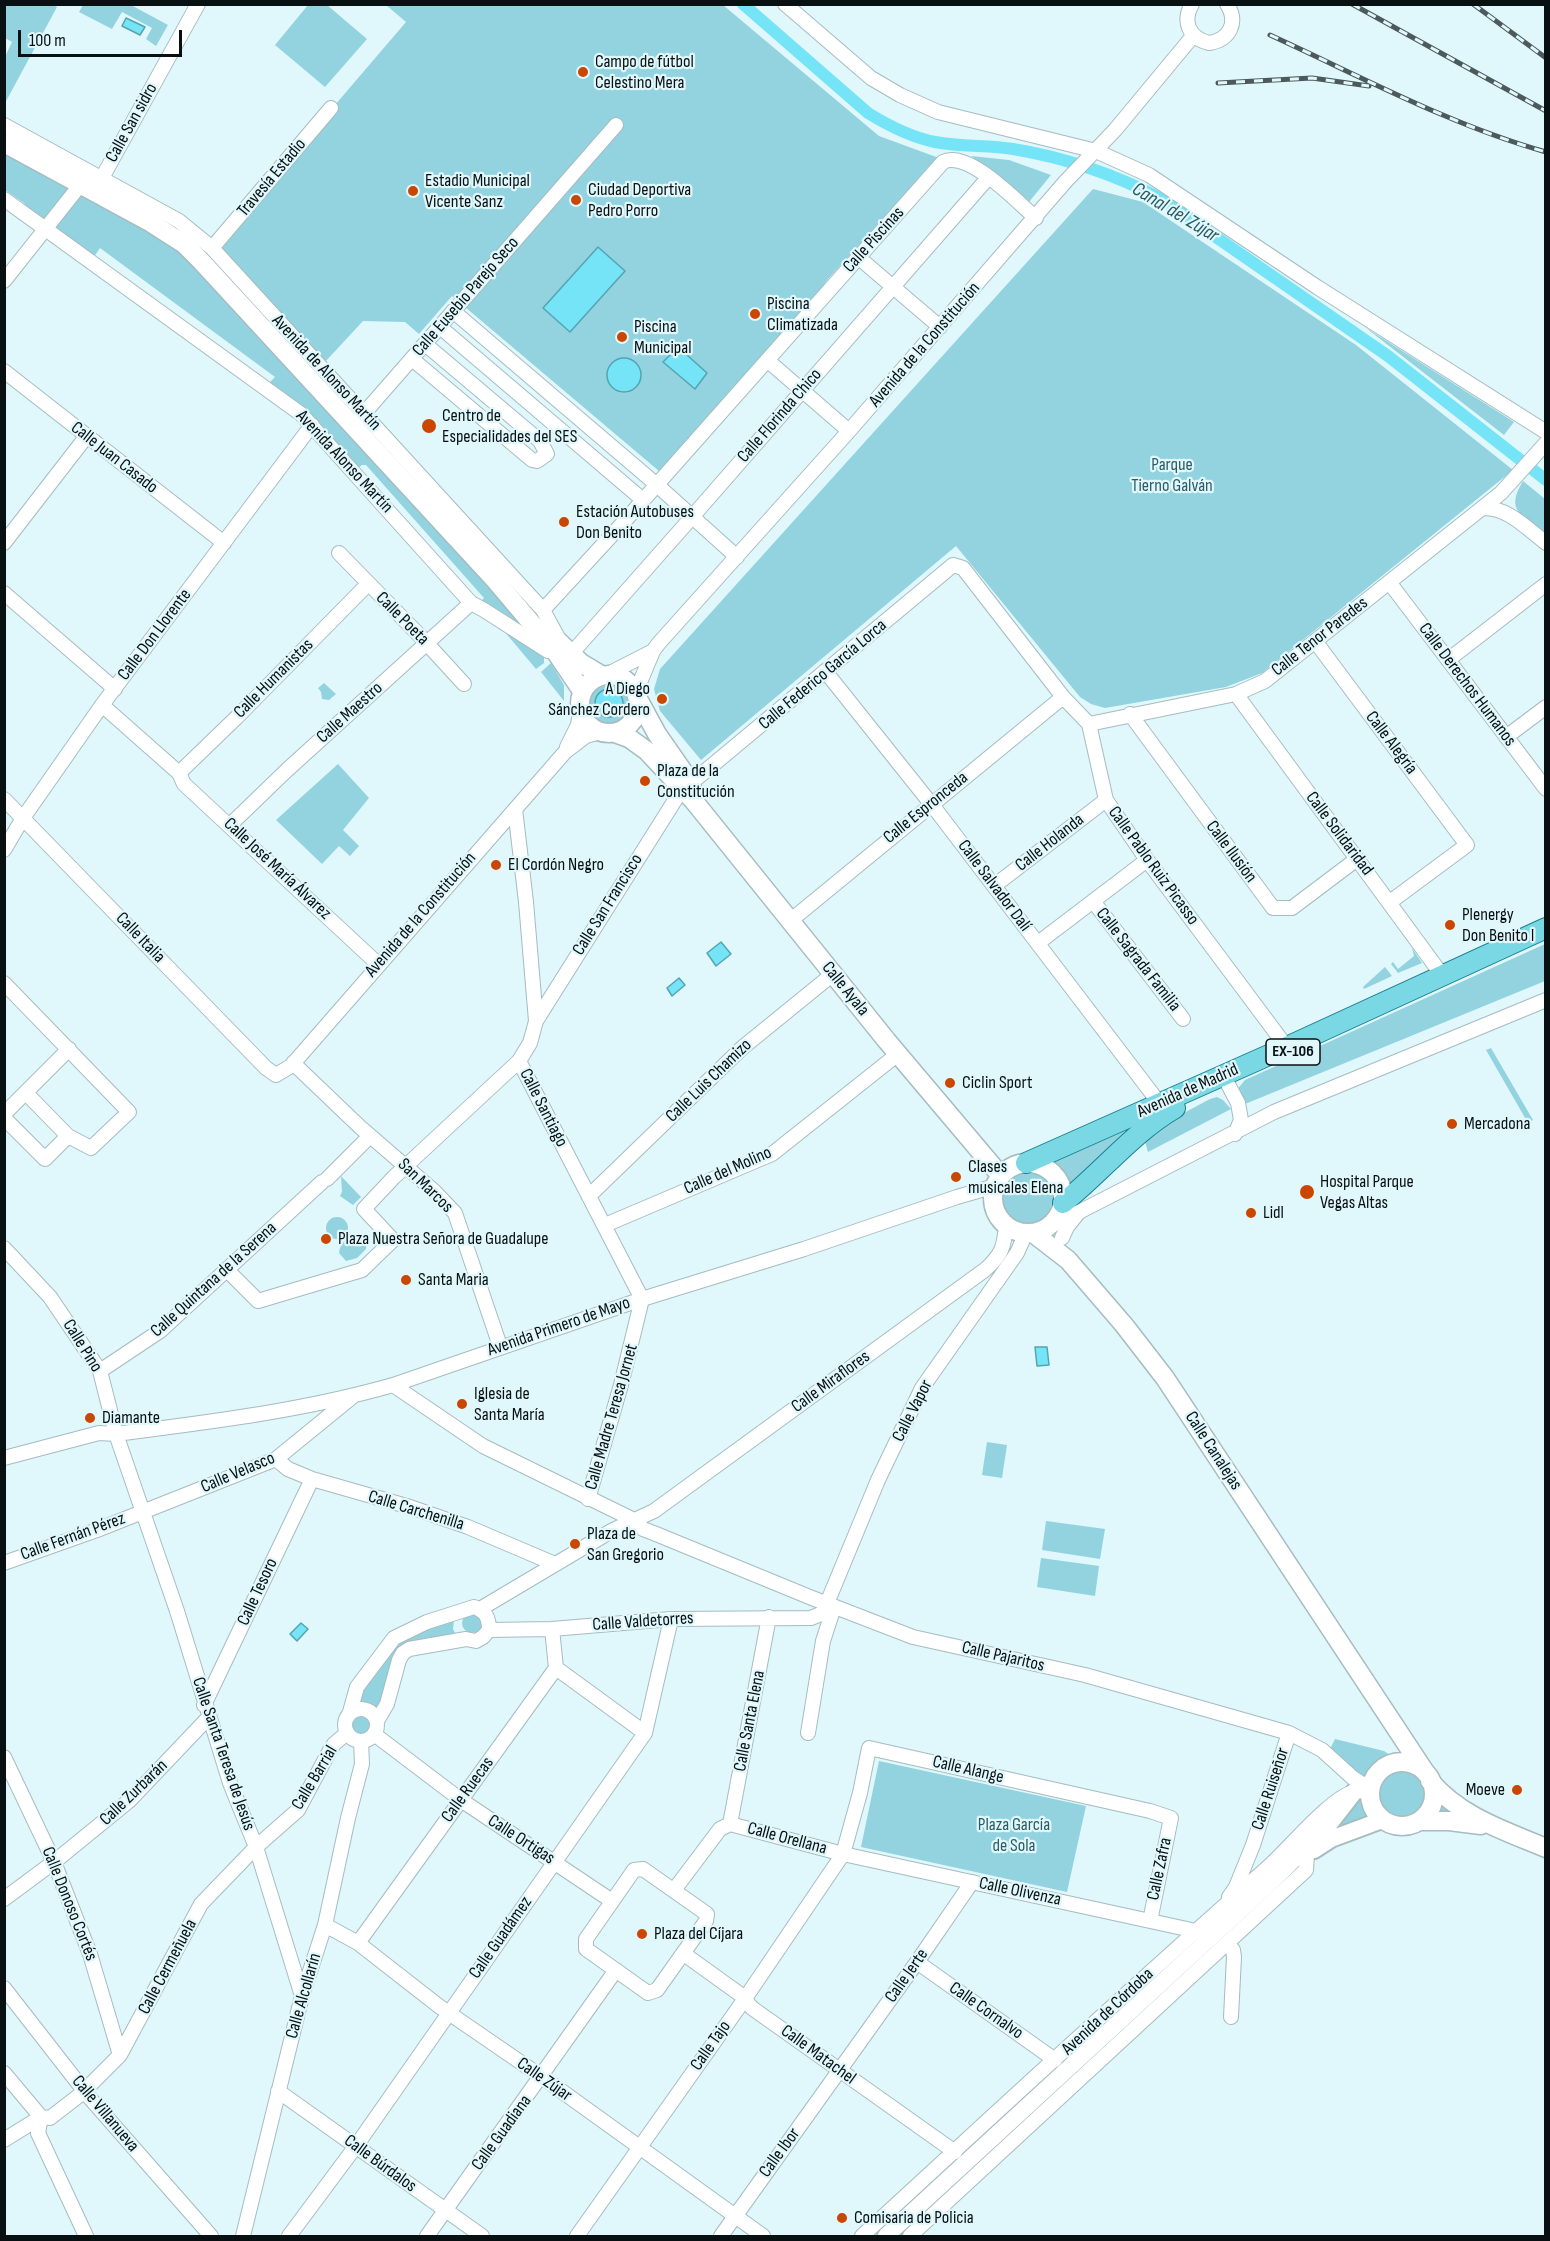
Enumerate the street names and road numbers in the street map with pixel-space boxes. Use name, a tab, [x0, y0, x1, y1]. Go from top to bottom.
street label: Calle San sidro	[101, 80, 163, 166]
street label: Travesía Estadio	[233, 134, 311, 222]
street label: Calle Piscinas	[839, 203, 909, 277]
street label: Calle Eusebio Parejo Seco	[408, 233, 524, 361]
street label: Avenida de la Constitución	[865, 278, 985, 412]
street label: Avenida de Alonso Martín	[267, 311, 385, 435]
street label: Calle Florinda Chico	[733, 364, 827, 468]
street label: Avenida Alonso Martín	[291, 406, 397, 518]
street label: Calle Juan Casado	[66, 417, 162, 499]
street label: Calle Don Llorente	[114, 585, 196, 685]
street label: Calle Poeta	[371, 588, 433, 650]
street label: Calle Tenor Paredes	[1268, 593, 1372, 681]
street label: Calle Federico García Lorca	[755, 615, 891, 735]
street label: Calle Derechos Humanos	[1414, 619, 1520, 751]
street label: Calle Humanistas	[230, 635, 318, 723]
street label: Calle Maestro	[313, 678, 387, 748]
street label: Calle Alegría	[1360, 707, 1422, 779]
street label: Calle Espronceda	[879, 767, 973, 849]
street label: Calle Solidaridad	[1300, 788, 1378, 880]
street label: Calle Pablo Ruiz Picasso	[1103, 803, 1203, 929]
street label: Calle Holanda	[1011, 809, 1089, 877]
street label: Calle José María Álvarez	[219, 814, 335, 924]
street label: Calle Ilusión	[1201, 817, 1261, 887]
street label: Calle Salvador Dalí	[953, 836, 1035, 936]
street label: Avenida de la Constitución	[361, 848, 481, 982]
street label: Calle San Francisco	[568, 850, 648, 960]
street label: Calle Sagrada Familia	[1091, 904, 1185, 1016]
street label: Calle Italia	[111, 908, 169, 968]
street label: Calle Ayala	[817, 958, 873, 1020]
street label: Calle Luis Chamizo	[662, 1035, 756, 1127]
road number: EX-106	[1266, 1039, 1320, 1065]
street label: Avenida de Madrid	[1134, 1059, 1242, 1123]
street label: Calle Santiago	[514, 1065, 572, 1151]
street label: Calle del Molino	[681, 1142, 775, 1200]
street label: San Marcos	[393, 1154, 457, 1218]
street label: Calle Quintana de la Serena	[147, 1218, 281, 1342]
street label: Avenida Primero de Mayo	[485, 1292, 633, 1362]
street label: Calle Pino	[57, 1316, 107, 1376]
street label: Calle Madre Teresa Jornet	[581, 1342, 643, 1492]
street label: Calle Miraflores	[787, 1346, 875, 1418]
street label: Calle Vapor	[888, 1376, 938, 1446]
street label: Calle Canalejas	[1180, 1408, 1246, 1494]
street label: Calle Velasco	[198, 1448, 278, 1498]
street label: Calle Carchenilla	[365, 1486, 467, 1536]
street label: Calle Fernán Pérez	[18, 1508, 128, 1566]
street label: Calle Tesoro	[233, 1555, 283, 1629]
street label: Calle Valdetorres	[592, 1608, 694, 1636]
street label: Calle Pajaritos	[959, 1637, 1047, 1677]
street label: Calle Santa Elena	[730, 1669, 770, 1773]
street label: Calle Santa Teresa de Jesús	[187, 1675, 259, 1833]
street label: Calle Barrial	[287, 1742, 343, 1814]
street label: Calle Ruiseñor	[1248, 1745, 1294, 1833]
street label: Calle Alange	[930, 1751, 1006, 1789]
street label: Calle Ruecas	[437, 1753, 499, 1827]
street label: Calle Zurbarán	[96, 1755, 172, 1831]
street label: Calle Ortigas	[483, 1810, 559, 1870]
street label: Calle Orellana	[745, 1818, 829, 1860]
street label: Calle Zafra	[1143, 1836, 1177, 1902]
street label: Calle Donoso Cortés	[36, 1844, 102, 1964]
street label: Calle Olivenza	[977, 1873, 1063, 1911]
street label: Calle Guadámez	[465, 1893, 537, 1983]
street label: Calle Cermeñuela	[134, 1916, 202, 2018]
street label: Calle Jerte	[881, 1945, 933, 2007]
street label: Calle Alcollarín	[282, 1951, 326, 2041]
street label: Avenida de Córdoba	[1058, 1964, 1158, 2060]
street label: Calle Cornalvo	[945, 1978, 1027, 2044]
street label: Calle Tajo	[686, 2017, 736, 2075]
street label: Calle Matachel	[776, 2021, 860, 2089]
street label: Calle Zújar	[512, 2053, 576, 2107]
street label: Calle Villanueva	[67, 2071, 143, 2157]
street label: Calle Guadiana	[467, 2091, 537, 2175]
street label: Calle Ibor	[755, 2124, 805, 2182]
street label: Calle Búrdalos	[340, 2130, 420, 2198]

